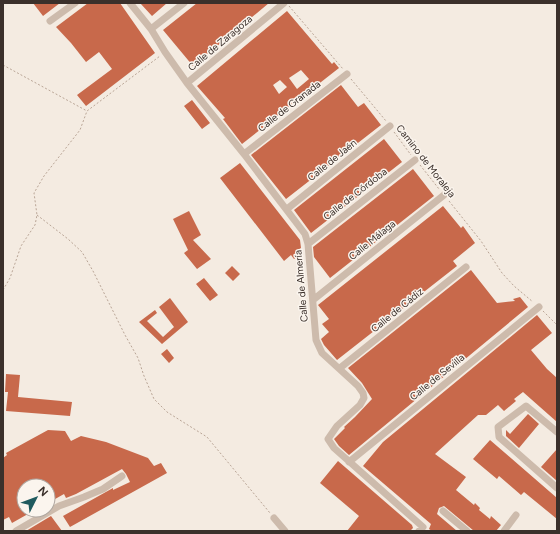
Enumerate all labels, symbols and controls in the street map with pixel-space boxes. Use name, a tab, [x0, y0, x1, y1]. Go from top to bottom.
street label: Calle de Zaragoza	[185, 12, 255, 74]
street label: Calle de Granada	[255, 77, 323, 135]
street label: Camino de Moraleja	[393, 122, 459, 200]
street label: Calle de Jaén	[305, 136, 360, 184]
street label: Calle de Córdoba	[320, 165, 390, 223]
street label: Calle Málaga	[346, 217, 398, 263]
street label: Calle de Almería	[291, 249, 311, 323]
street label: Calle de Cádiz	[368, 285, 426, 335]
street label: Calle de Sevilla	[407, 351, 467, 403]
north arrow	[16, 478, 56, 518]
text: N	[35, 484, 51, 499]

